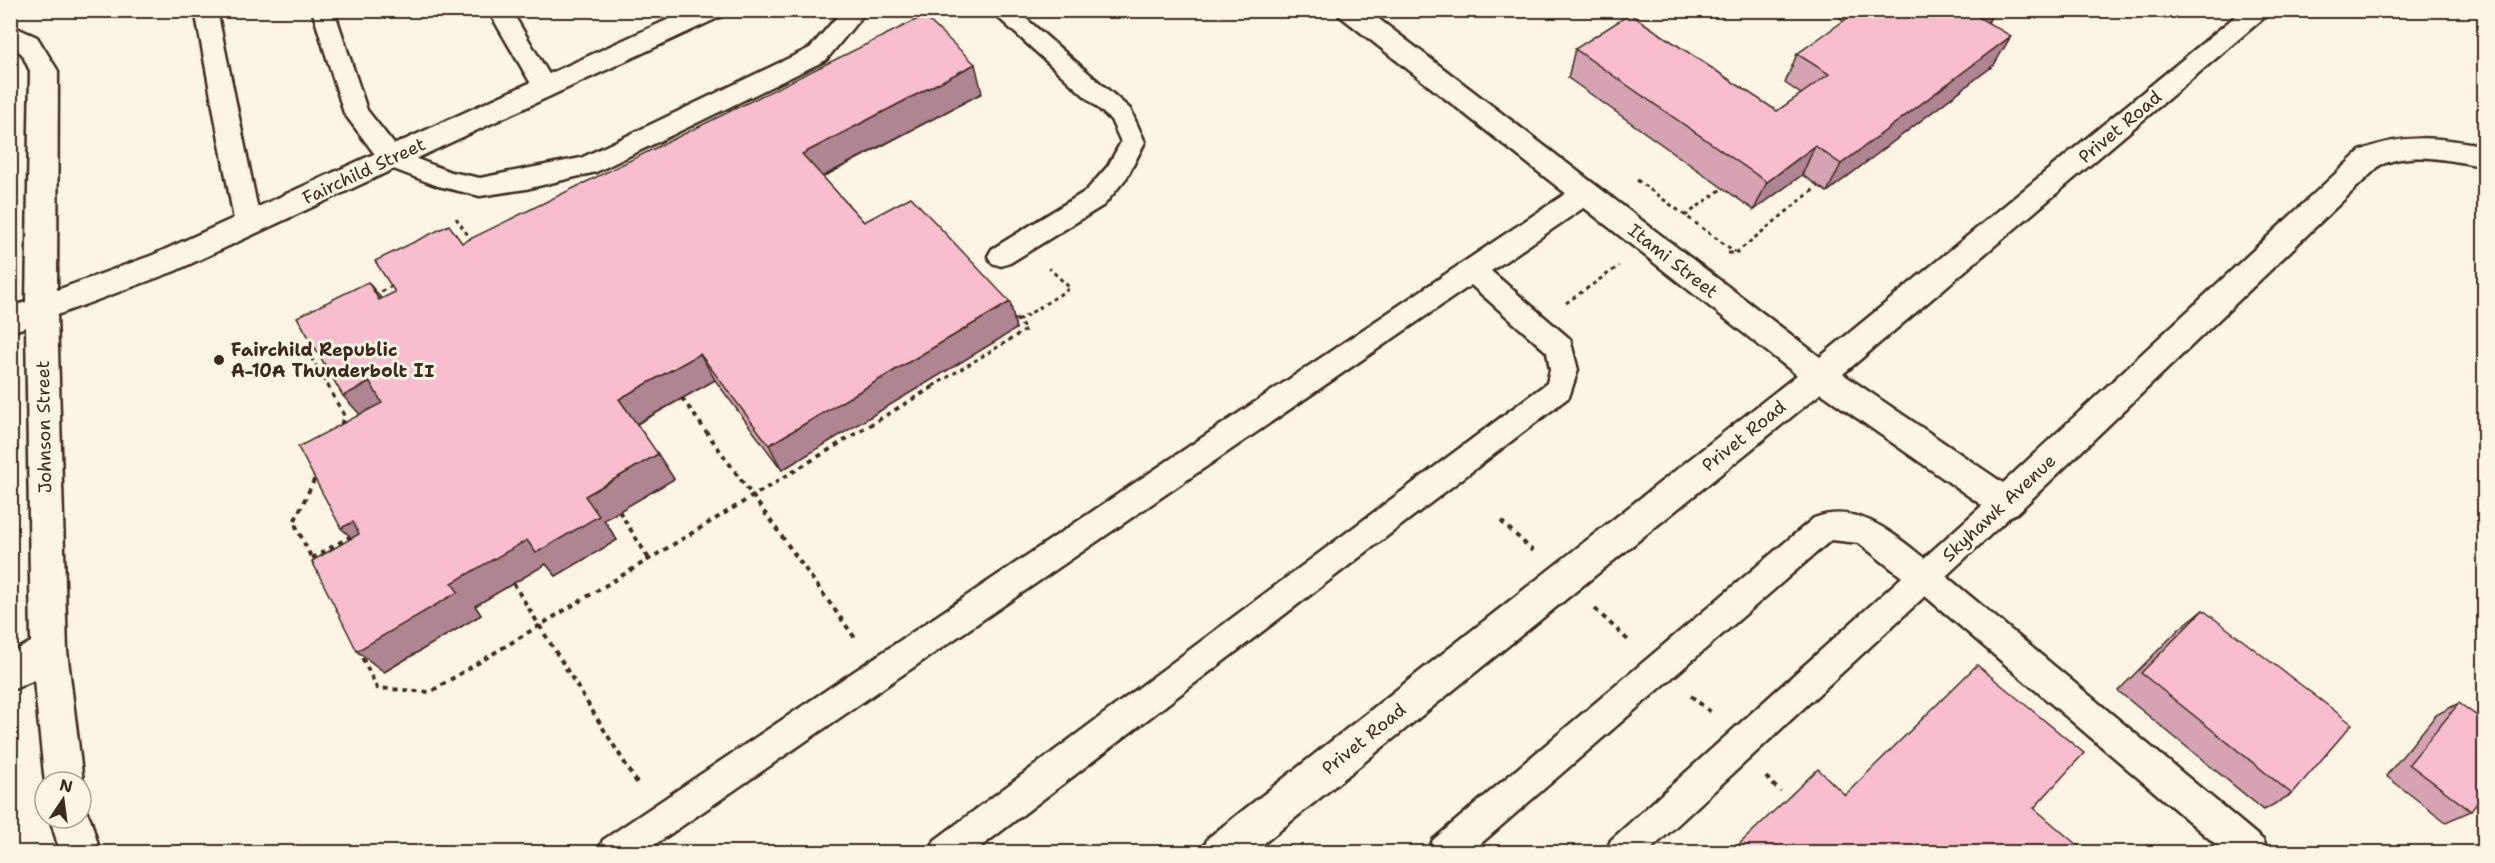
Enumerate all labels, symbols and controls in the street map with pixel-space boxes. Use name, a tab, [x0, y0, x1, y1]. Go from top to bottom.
street label: Privet Road	[2073, 85, 2167, 169]
street label: Fairchild Street	[299, 132, 429, 210]
street label: Itami Street	[1623, 218, 1723, 304]
place label: Fairchild Republic A-10A Thunderbolt II	[231, 338, 434, 383]
marker: Fairchild Republic A-10A Thunderbolt II	[212, 353, 226, 367]
street label: Johnson Street	[31, 360, 57, 494]
street label: Privet Road	[1697, 395, 1791, 477]
street label: Skyhawk Avenue	[1937, 449, 2061, 567]
street label: Privet Road	[1317, 698, 1411, 780]
north arrow	[33, 770, 93, 830]
text: N	[58, 774, 75, 798]

